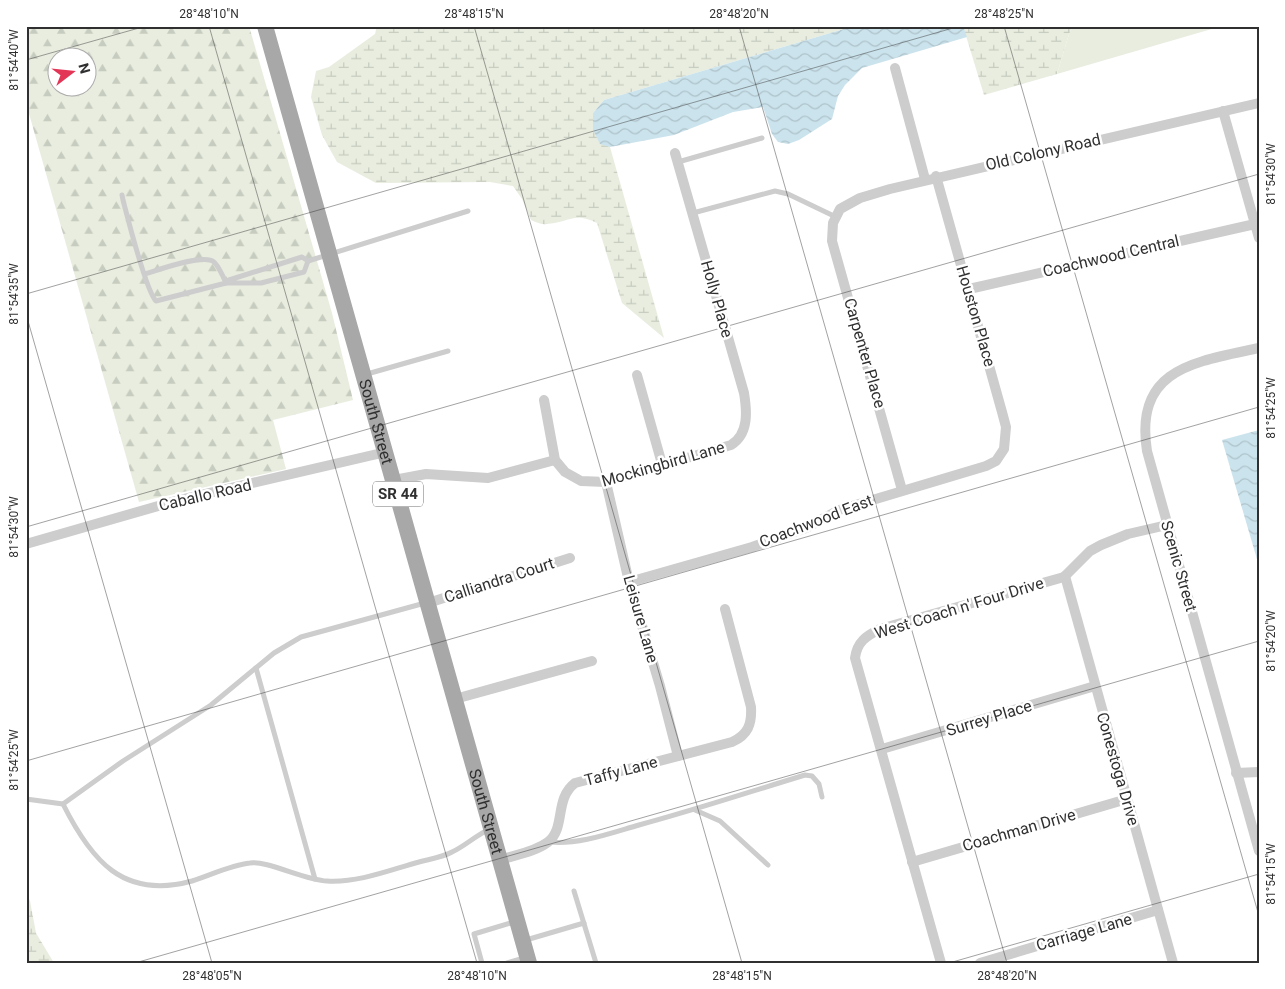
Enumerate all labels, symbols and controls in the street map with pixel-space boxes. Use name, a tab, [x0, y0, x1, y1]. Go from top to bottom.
text: 28°48'10"N	[179, 7, 239, 21]
text: 28°48'15"N	[444, 7, 504, 21]
text: 28°48'20"N	[709, 7, 769, 21]
text: 28°48'25"N	[974, 7, 1034, 21]
text: 81°54'40"W	[7, 29, 21, 91]
north arrow	[48, 48, 98, 98]
text: N	[75, 61, 94, 75]
street label: Old Colony Road	[984, 130, 1102, 174]
text: 81°54'30"W	[1264, 143, 1278, 205]
street label: Coachwood Central	[1041, 231, 1181, 281]
street label: Holly Place	[697, 258, 737, 340]
text: 81°54'35"W	[7, 263, 21, 325]
street label: Houston Place	[953, 263, 999, 369]
street label: Carpenter Place	[840, 296, 890, 410]
street label: South Street	[355, 377, 397, 466]
text: 81°54'25"W	[1264, 377, 1278, 439]
street label: Mockingbird Lane	[599, 437, 727, 491]
street label: Caballo Road	[157, 475, 253, 515]
road number: SR 44	[373, 482, 423, 506]
street label: Coachwood East	[757, 491, 875, 551]
text: 81°54'30"W	[7, 496, 21, 558]
street label: Scenic Street	[1157, 518, 1201, 614]
street label: Calliandra Court	[442, 553, 556, 607]
street label: Leisure Lane	[619, 573, 663, 665]
street label: West Coach n' Four Drive	[872, 573, 1046, 643]
text: 81°54'20"W	[1264, 610, 1278, 672]
street label: Surrey Place	[944, 696, 1034, 740]
street label: Conestoga Drive	[1093, 710, 1143, 828]
text: 81°54'25"W	[7, 729, 21, 791]
street label: Taffy Lane	[582, 752, 660, 790]
street label: South Street	[465, 767, 507, 856]
street label: Coachman Drive	[960, 805, 1078, 855]
text: 81°54'15"W	[1264, 843, 1278, 905]
street label: Carriage Lane	[1034, 909, 1134, 955]
text: 28°48'05"N	[182, 969, 242, 983]
text: 28°48'10"N	[447, 969, 507, 983]
text: 28°48'15"N	[712, 969, 772, 983]
text: 28°48'20"N	[977, 969, 1037, 983]

